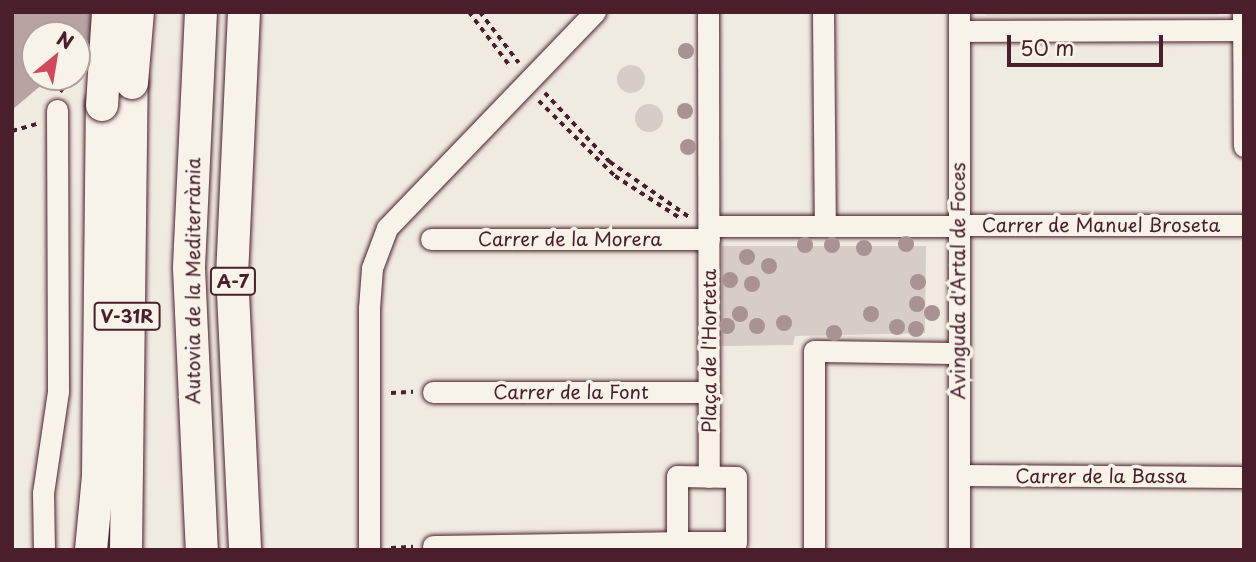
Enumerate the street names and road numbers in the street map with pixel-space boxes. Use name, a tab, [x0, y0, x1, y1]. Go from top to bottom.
street label: Autovia de la Mediterrània	[182, 158, 204, 404]
street label: Avinguda d'Artal de Foces	[947, 162, 969, 400]
street label: Carrer de Manuel Broseta	[981, 214, 1221, 236]
street label: Carrer de la Morera	[477, 228, 663, 250]
road number: A-7	[208, 267, 258, 296]
street label: Plaça de l'Horteta	[698, 268, 720, 434]
road number: V-31R	[92, 302, 162, 330]
street label: Carrer de la Font	[492, 381, 650, 403]
street label: Carrer de la Bassa	[1014, 465, 1188, 487]

